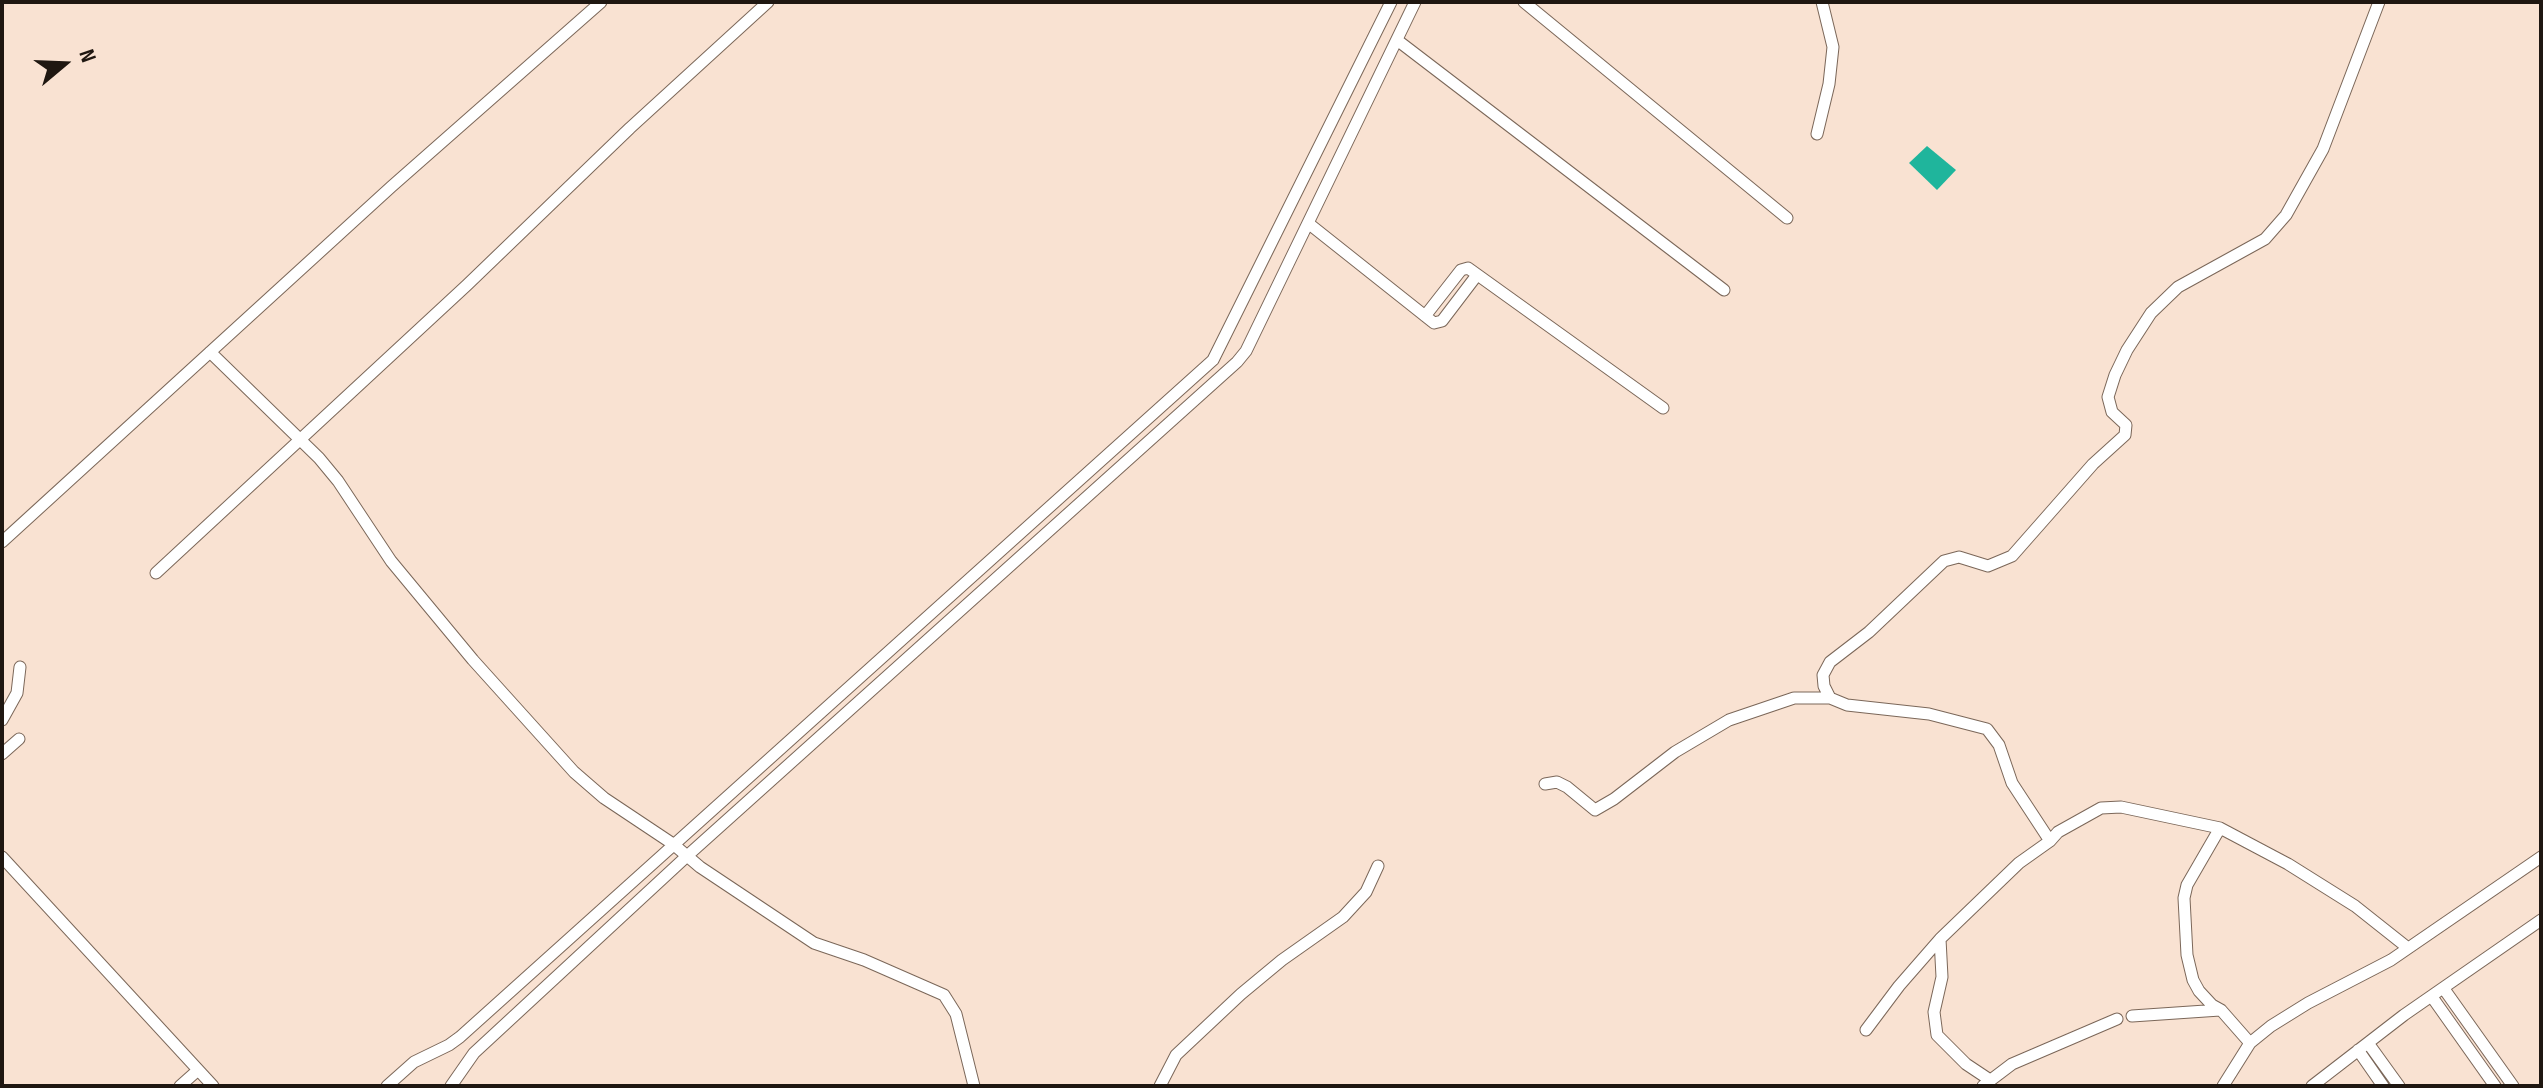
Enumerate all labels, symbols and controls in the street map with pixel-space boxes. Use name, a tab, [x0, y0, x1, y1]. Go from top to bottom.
north arrow	[24, 24, 104, 104]
text: N	[72, 46, 102, 66]

